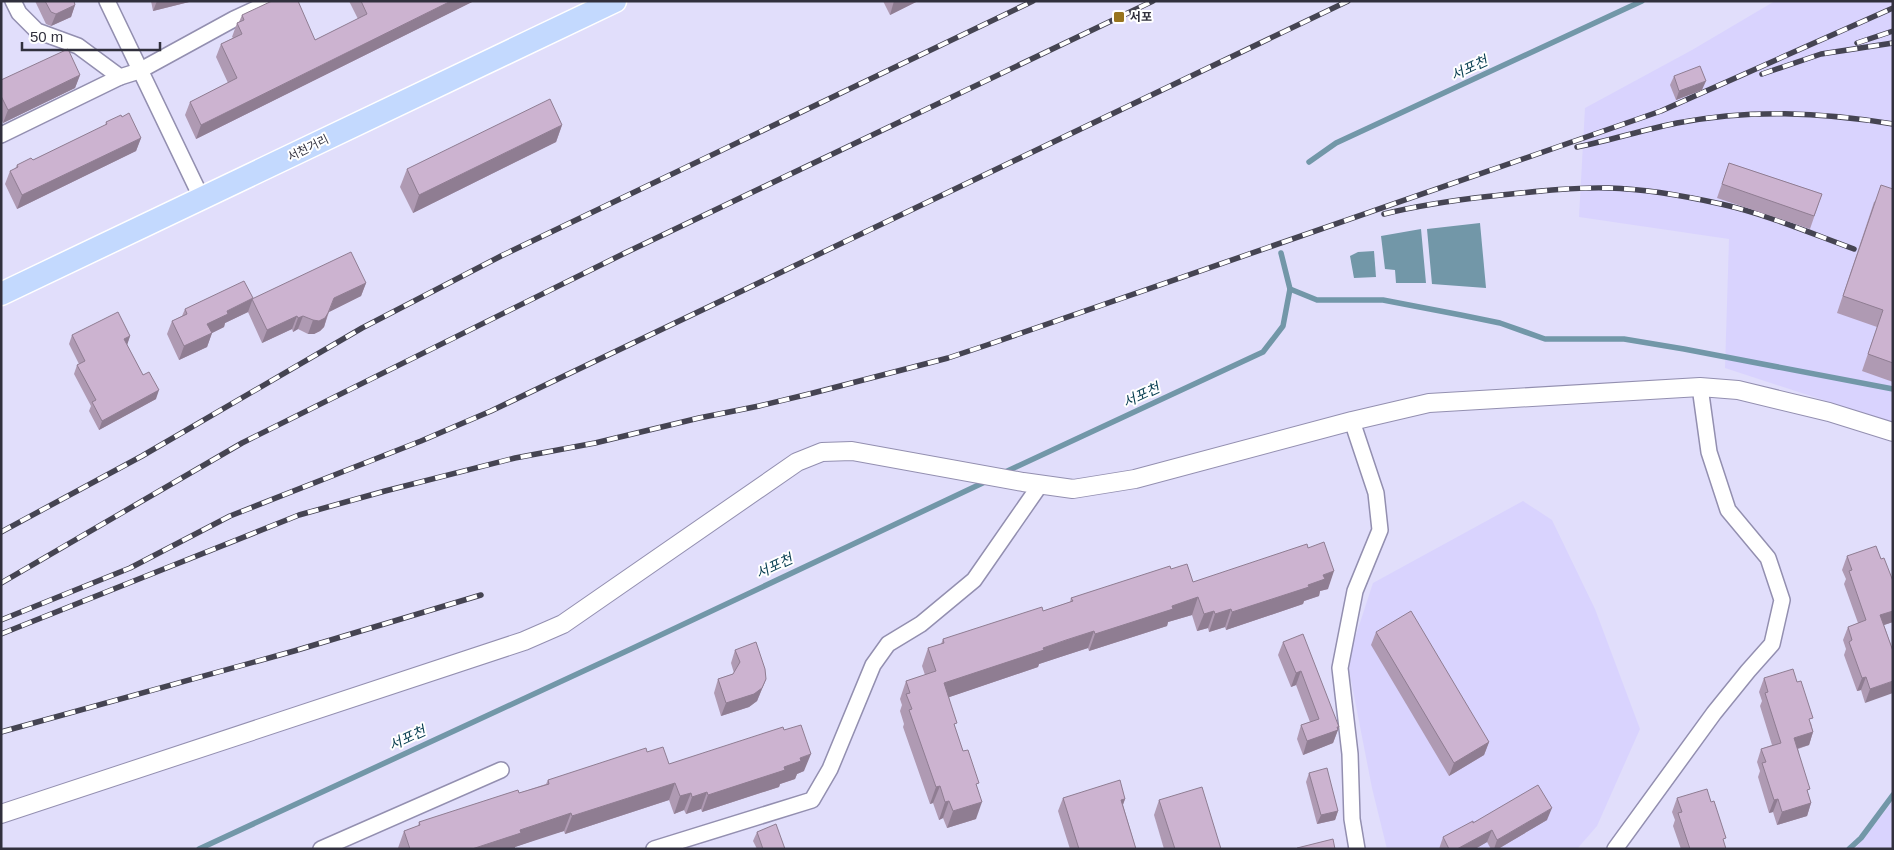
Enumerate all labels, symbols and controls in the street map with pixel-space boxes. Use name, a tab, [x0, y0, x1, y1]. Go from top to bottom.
marker: 서포	[1112, 10, 1126, 24]
place label: 서포	[1130, 10, 1152, 24]
scale bar	[22, 20, 160, 52]
text: 50 m	[30, 28, 63, 45]
water label: 서포천	[1448, 52, 1491, 83]
street label: 서천거리	[285, 132, 331, 164]
water label: 서포천	[1120, 379, 1163, 410]
water label: 서포천	[753, 550, 796, 581]
water label: 서포천	[386, 722, 429, 753]

